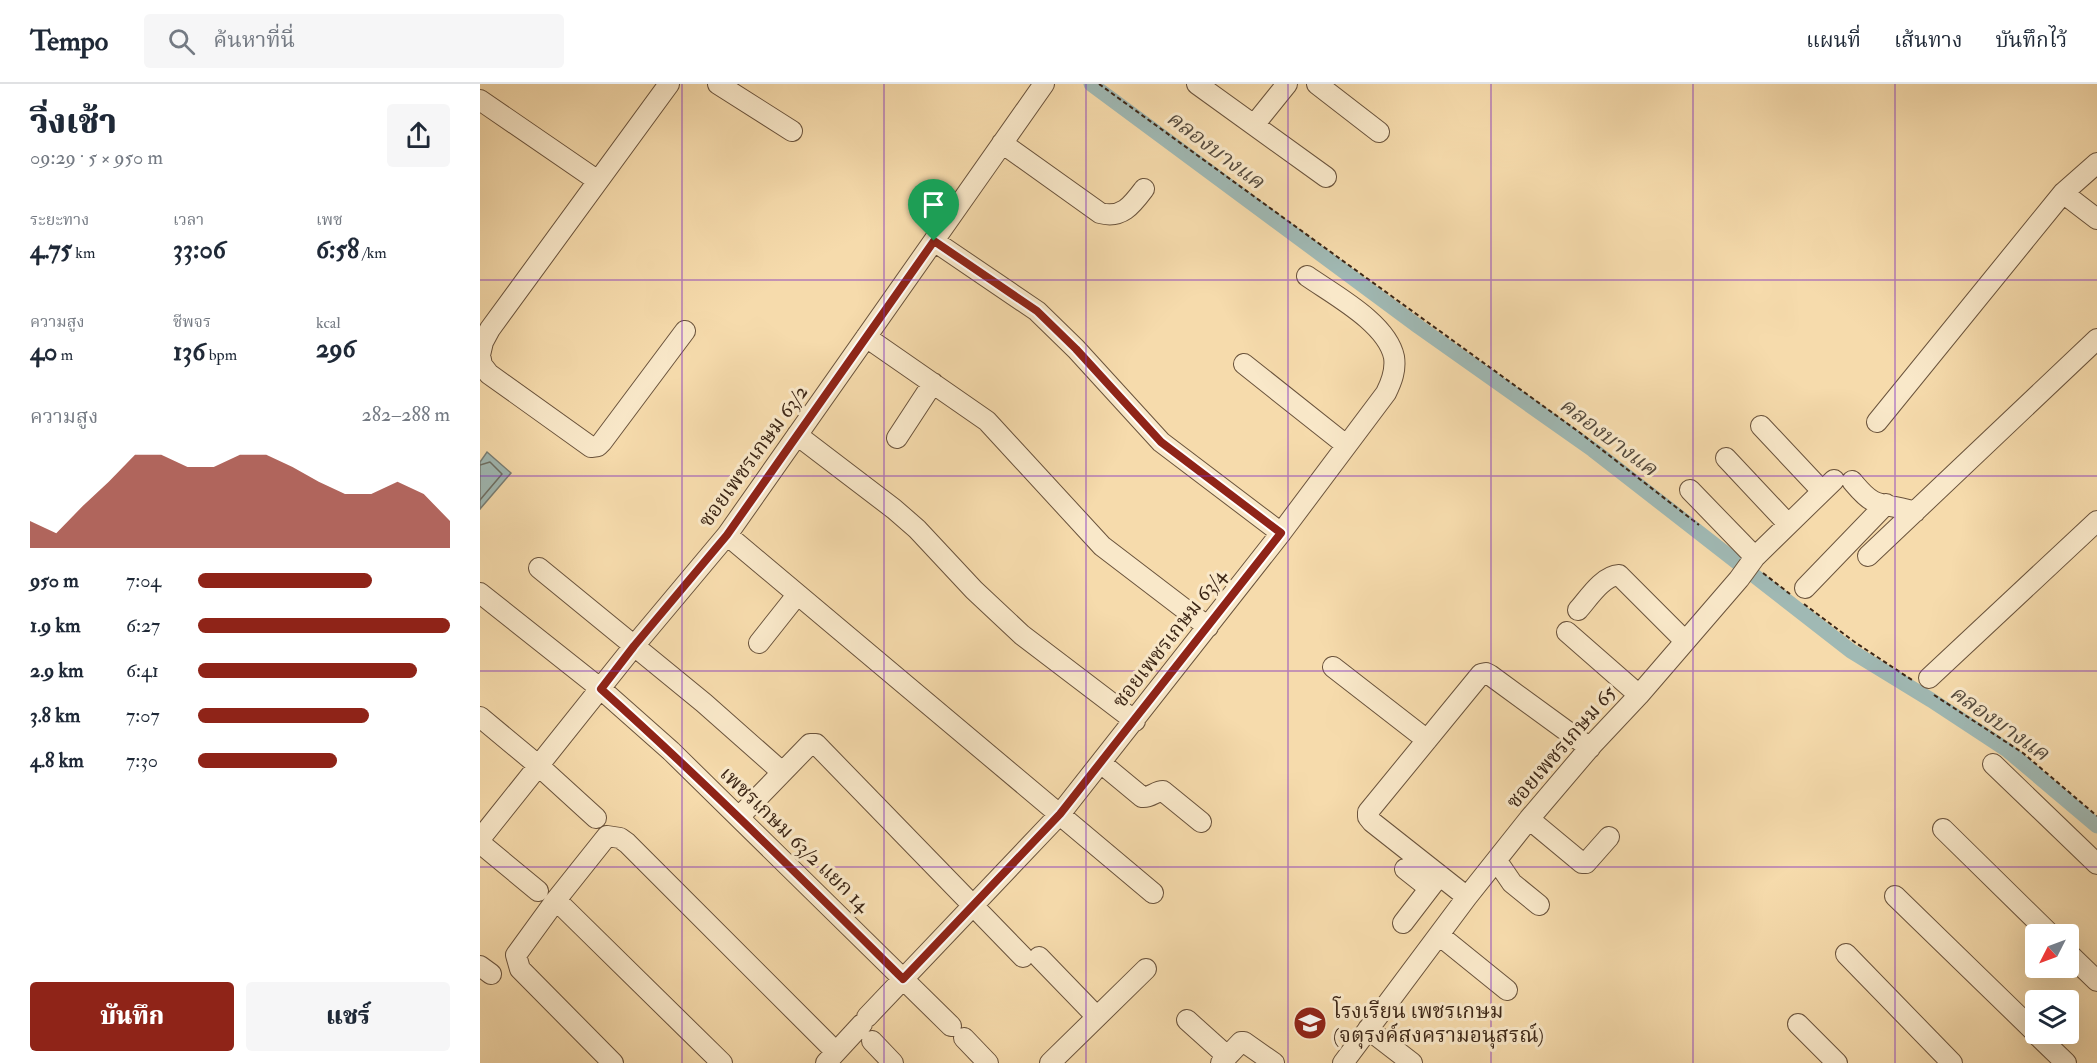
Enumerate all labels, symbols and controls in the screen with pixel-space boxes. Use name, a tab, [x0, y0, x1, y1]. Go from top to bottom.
search box	[144, 14, 564, 68]
text: Tempo	[30, 24, 108, 59]
icon: search	[165, 25, 198, 58]
text: ค้นหาที่นี่	[213, 26, 295, 54]
text: แผนที่	[1806, 27, 1861, 54]
text: เส้นทาง	[1894, 27, 1962, 54]
text: บันทึกไว้	[1995, 27, 2067, 54]
text: วิ่งเช้า	[30, 102, 117, 143]
button: share	[387, 104, 450, 167]
water label: คลองบางแค	[1161, 104, 1271, 196]
text: 09:29 · 5 × 950 m	[30, 145, 163, 170]
pin	[908, 179, 959, 241]
icon: arrive	[917, 188, 950, 221]
text: ระยะทาง	[30, 210, 89, 230]
text: เวลา	[173, 210, 204, 230]
text: เพซ	[316, 210, 343, 230]
text: 4.75	[30, 234, 72, 266]
text: 33:06	[173, 234, 226, 266]
text: 6:58	[316, 234, 359, 266]
text: km	[72, 243, 95, 263]
text: /km	[359, 243, 387, 263]
text: ความสูง	[30, 312, 85, 332]
text: ชีพจร	[173, 312, 211, 332]
text: kcal	[316, 313, 341, 333]
text: 296	[316, 333, 356, 365]
text: 40	[30, 336, 57, 368]
text: 136	[173, 336, 205, 368]
text: m	[57, 345, 73, 365]
text: bpm	[205, 345, 237, 365]
street label: ซอยเพชรเกษม 63/2	[693, 380, 814, 533]
water label: คลองบางแค	[1554, 391, 1664, 483]
text: 282–288 m	[362, 402, 450, 427]
text: ความสูง	[30, 404, 98, 429]
street label: ซอยเพชรเกษม 63/4	[1106, 562, 1233, 714]
text: 950 m	[30, 568, 79, 593]
text: 7:04	[126, 568, 161, 593]
text: 1.9 km	[30, 613, 81, 638]
text: 6:27	[126, 613, 160, 638]
text: 2.9 km	[30, 658, 84, 683]
text: 6:41	[126, 658, 159, 683]
water label: คลองบางแค	[1944, 678, 2055, 768]
street label: ซอยเพชรเกษม 65	[1500, 679, 1623, 815]
text: 3.8 km	[30, 703, 80, 728]
text: 7:07	[126, 703, 160, 728]
text: 4.8 km	[30, 748, 84, 773]
text: 7:30	[126, 748, 158, 773]
street label: เพชรเกษม 63/2 แยก 14	[714, 761, 877, 919]
north arrow	[2025, 924, 2079, 978]
map controls	[2025, 924, 2079, 1044]
button: บันทึก	[30, 982, 234, 1051]
button: แชร์	[246, 982, 450, 1051]
button: layers	[2025, 990, 2079, 1044]
place label: โรงเรียน เพชรเกษม (จตุรงค์สงครามอนุสรณ์)	[1332, 996, 1544, 1049]
school or university icon: โรงเรียน เพชรเกษม (จตุรงค์สงครามอนุสรณ์)	[1292, 1005, 1328, 1041]

